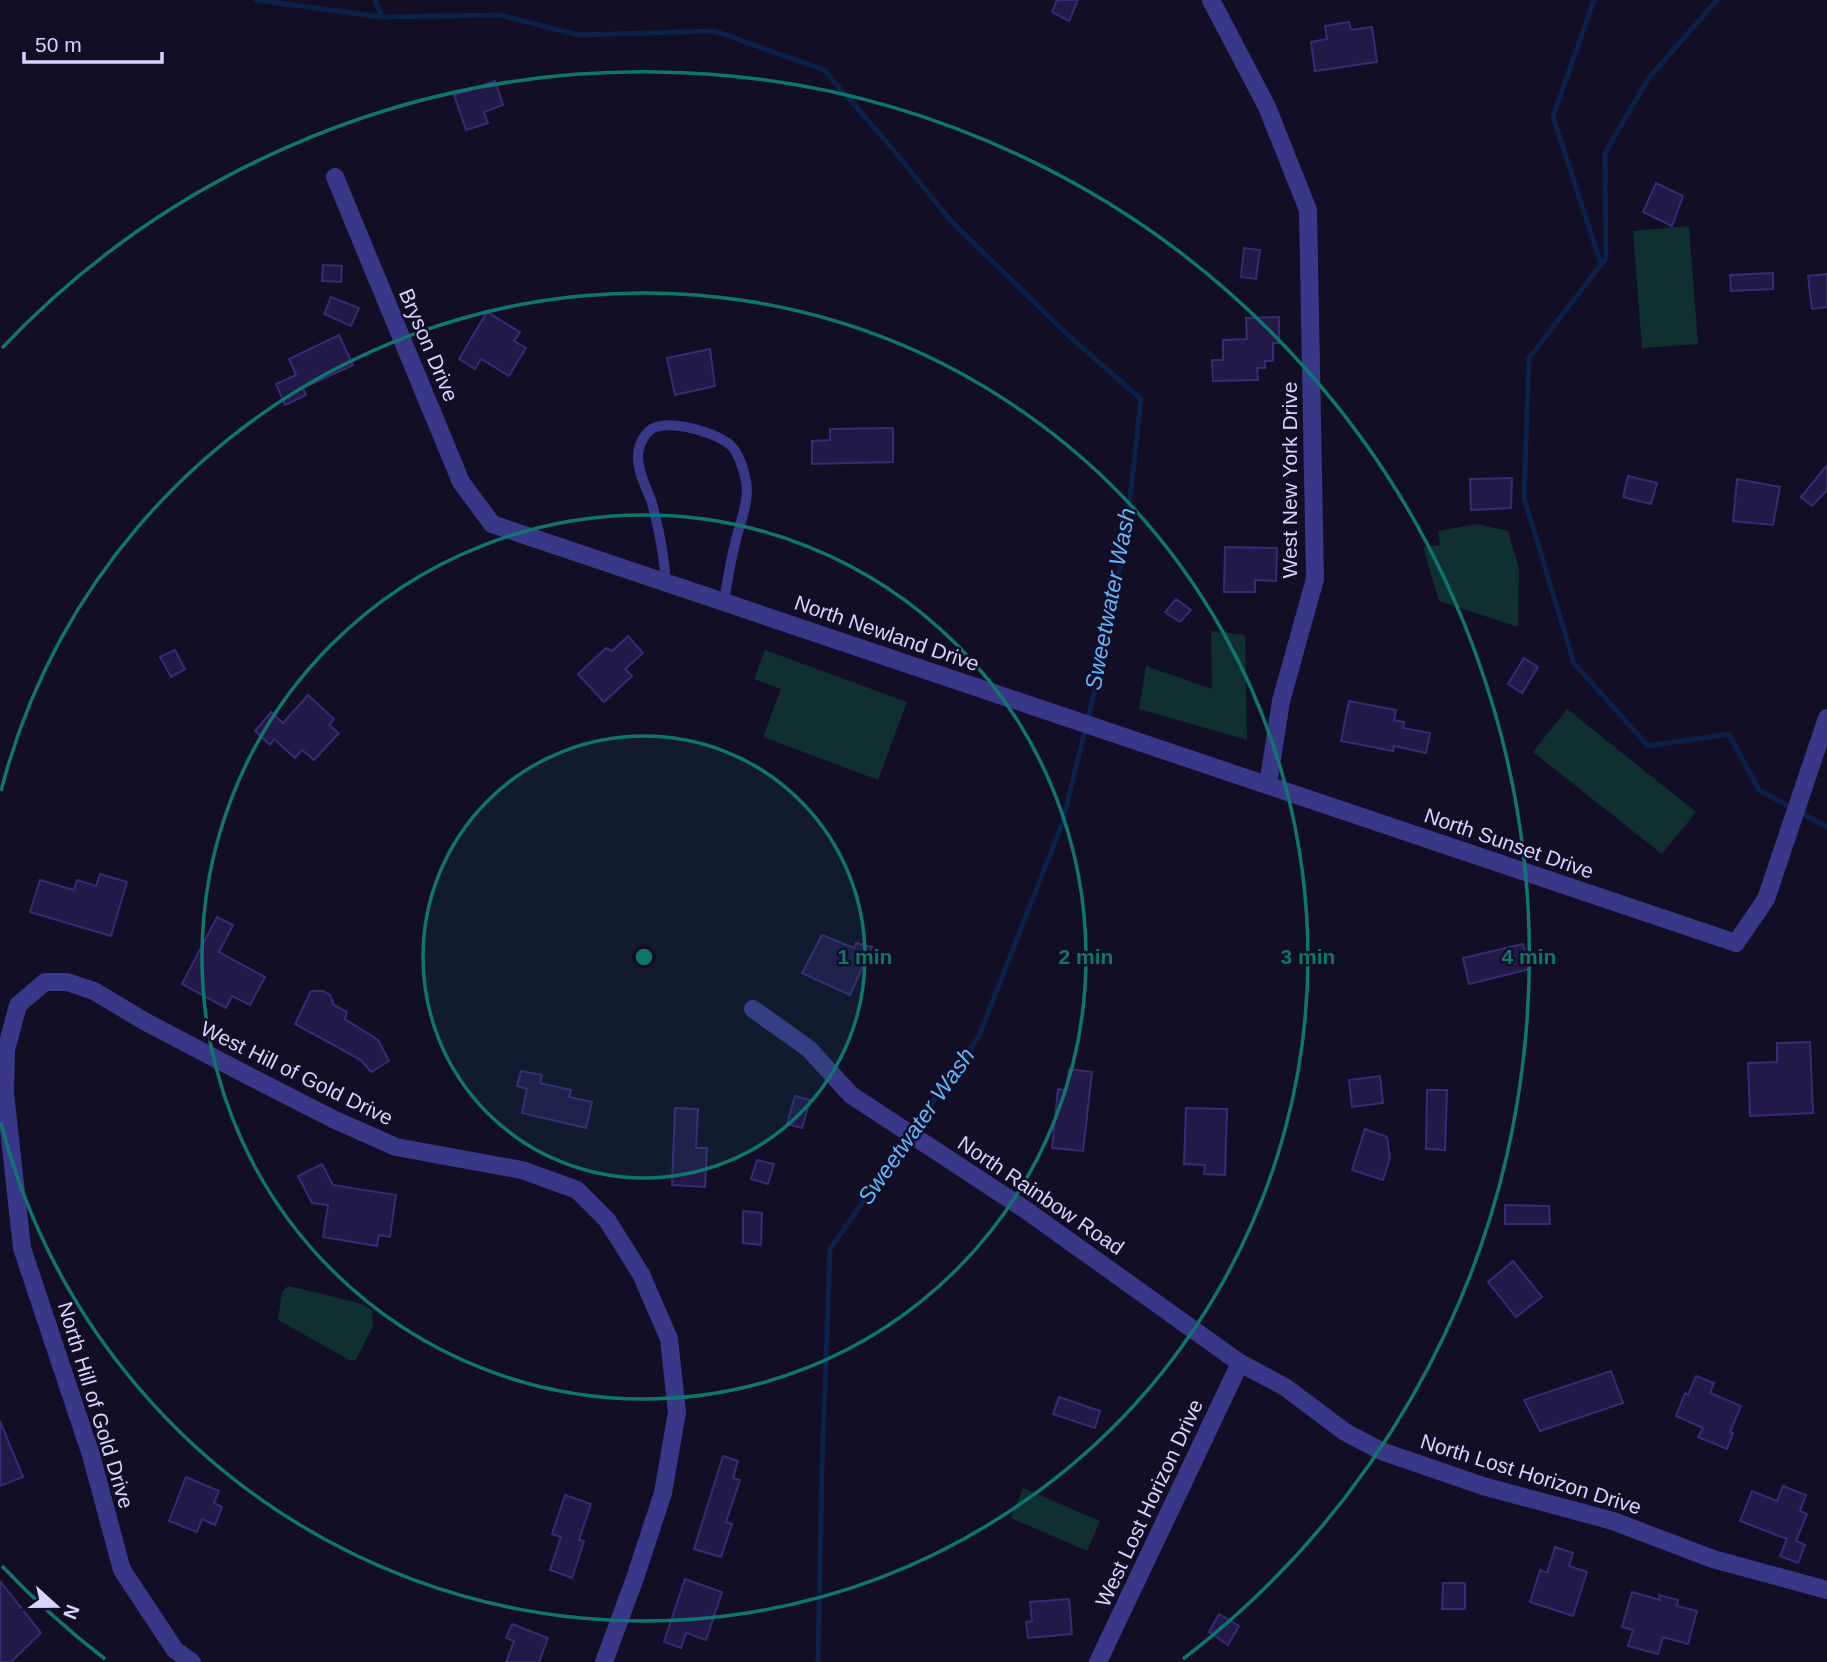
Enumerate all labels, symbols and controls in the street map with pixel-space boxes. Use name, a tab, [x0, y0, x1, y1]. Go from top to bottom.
scale bar	[24, 21, 163, 65]
text: 50 m	[35, 33, 82, 56]
street label: Bryson Drive	[395, 285, 463, 405]
street label: West New York Drive	[1278, 382, 1301, 578]
water label: Sweetwater Wash	[1080, 506, 1140, 692]
street label: North Newland Drive	[792, 591, 982, 675]
street label: North Sunset Drive	[1421, 803, 1597, 883]
centre of rings	[632, 945, 656, 969]
text: 1 min	[838, 945, 892, 968]
text: 2 min	[1059, 945, 1113, 968]
text: 3 min	[1281, 945, 1335, 968]
text: 4 min	[1502, 945, 1556, 968]
street label: West Hill of Gold Drive	[197, 1016, 397, 1130]
water label: Sweetwater Wash	[852, 1043, 980, 1209]
street label: North Rainbow Road	[954, 1131, 1128, 1259]
street label: North Hill of Gold Drive	[54, 1299, 138, 1511]
street label: West Lost Horizon Drive	[1091, 1396, 1207, 1610]
street label: North Lost Horizon Drive	[1418, 1429, 1644, 1519]
north arrow	[21, 1571, 91, 1641]
text: N	[59, 1602, 84, 1622]

